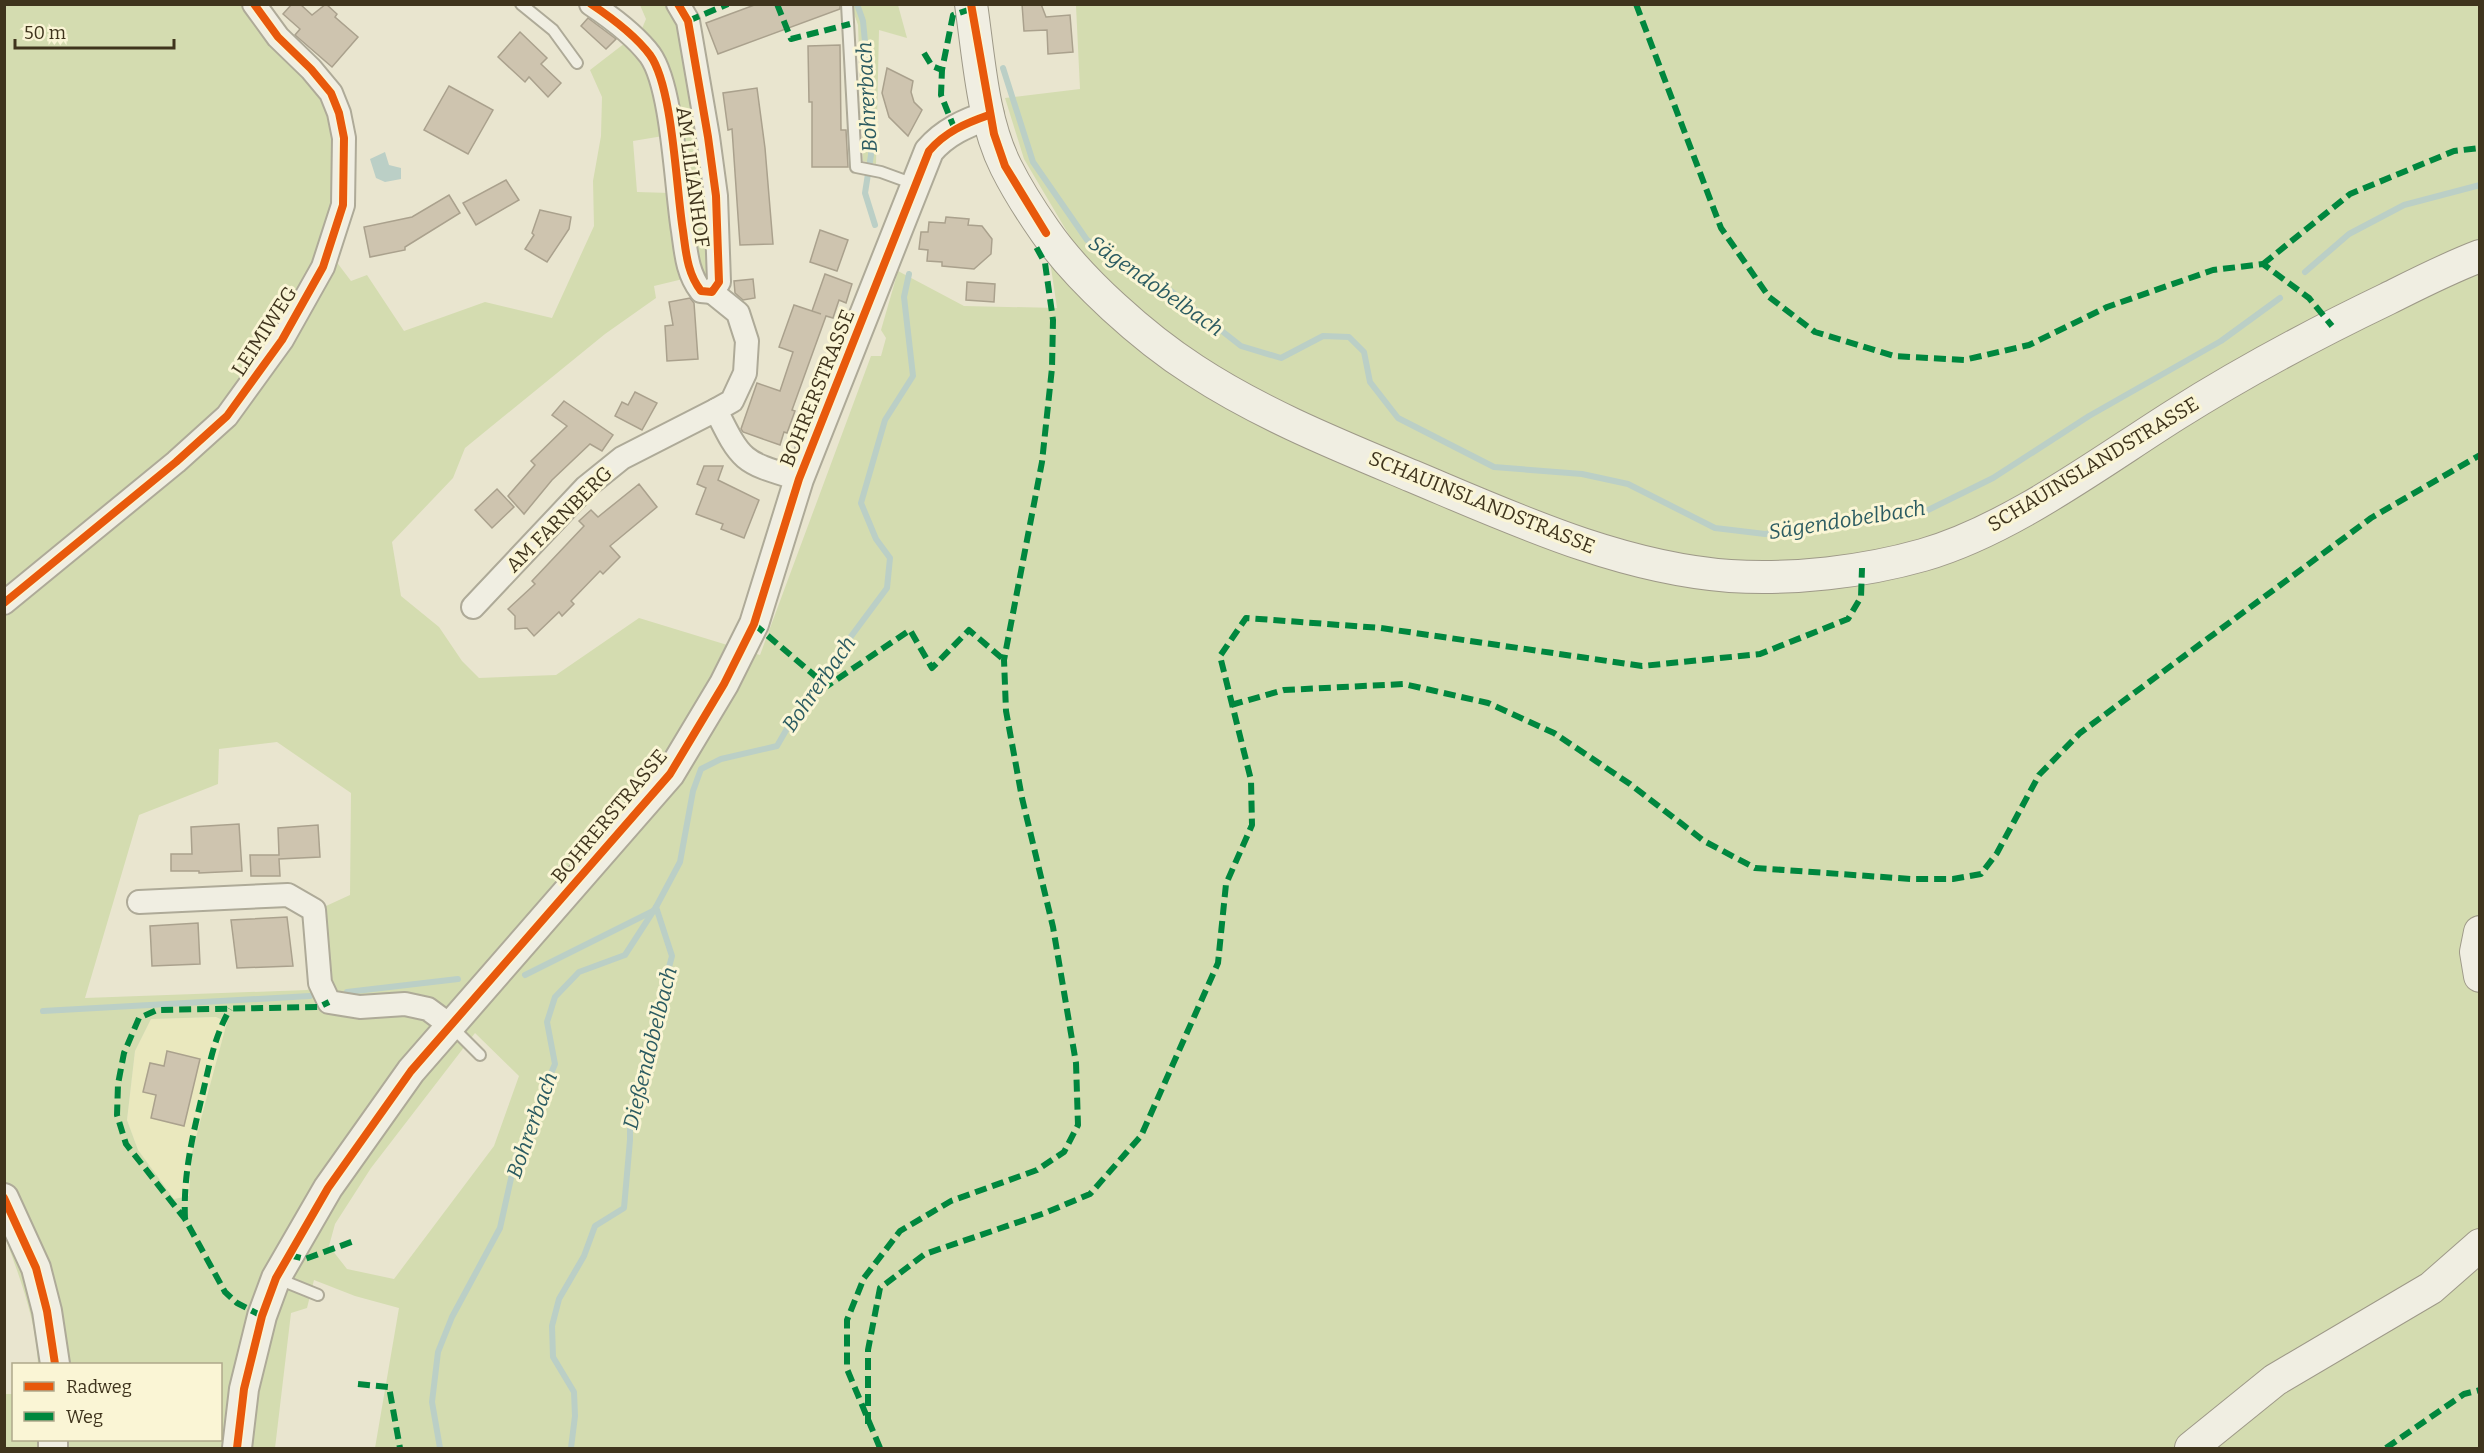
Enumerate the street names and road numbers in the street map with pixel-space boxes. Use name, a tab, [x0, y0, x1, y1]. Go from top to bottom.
street label: AM LILIANHOF	[671, 105, 715, 249]
street label: LEIMIWEG	[226, 282, 302, 380]
street label: BOHRERSTRASSE	[775, 306, 859, 470]
street label: SCHAUINSLANDSTRASSE	[1983, 391, 2203, 537]
street label: SCHAUINSLANDSTRASSE	[1365, 446, 1599, 558]
street label: AM FARNBERG	[501, 461, 617, 577]
street label: BOHRERSTRASSE	[546, 744, 672, 888]

